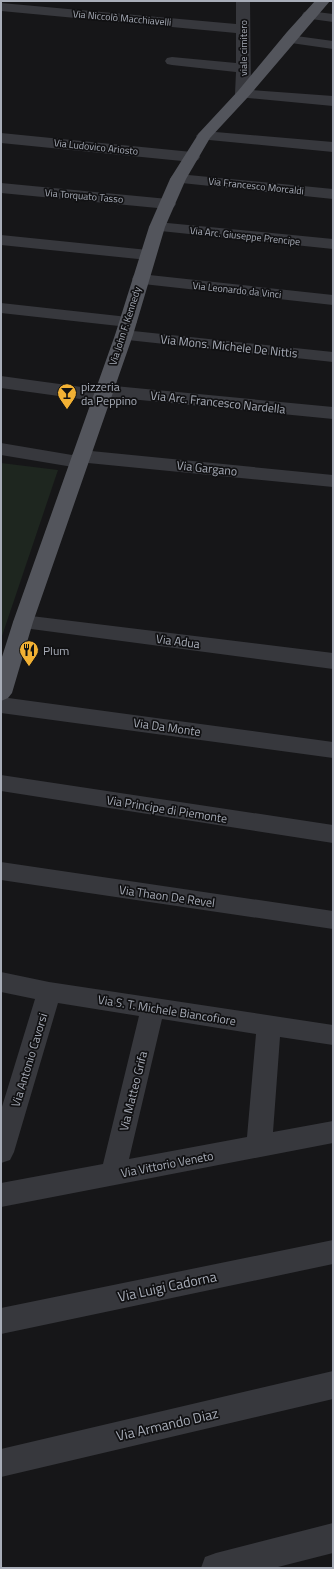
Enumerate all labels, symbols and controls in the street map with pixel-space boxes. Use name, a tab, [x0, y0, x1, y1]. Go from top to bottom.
street label: Via Niccolò Macchiavelli	[72, 6, 172, 30]
street label: viale cimitero	[236, 20, 251, 76]
street label: Via Ludovico Ariosto	[53, 135, 139, 159]
street label: Via Francesco Morcaldi	[207, 174, 305, 198]
street label: Via Torquato Tasso	[44, 185, 124, 207]
street label: Via Arc. Giuseppe Prencipe	[189, 223, 301, 249]
street label: Via Leonardo da Vinci	[192, 278, 282, 302]
street label: Via John F. Kennedy	[105, 285, 145, 367]
street label: Via Mons. Michele De Nittis	[160, 329, 299, 363]
place label: pizzeria da Peppino	[81, 377, 137, 410]
bar icon: pizzeria da Peppino	[56, 382, 78, 410]
street label: Via Arc. Francesco Nardella	[150, 385, 286, 419]
street label: Via Gargano	[176, 455, 238, 481]
street label: Via Adua	[155, 629, 201, 653]
restaurant icon: Plum	[18, 639, 40, 667]
place label: Plum	[43, 641, 69, 660]
street label: Via Da Monte	[132, 713, 202, 741]
street label: Via Principe di Piemonte	[105, 790, 229, 828]
street label: Via Thaon De Revel	[118, 880, 216, 912]
street label: Via S. T. Michele Biancofiore	[97, 990, 237, 1030]
street label: Via Antonio Cavorsi	[6, 1011, 52, 1109]
street label: Via Matteo Grifa	[114, 1049, 152, 1133]
street label: Via Vittorio Veneto	[119, 1146, 215, 1182]
street label: Via Luigi Cadorna	[116, 1265, 218, 1307]
street label: Via Armando Diaz	[114, 1402, 220, 1446]

